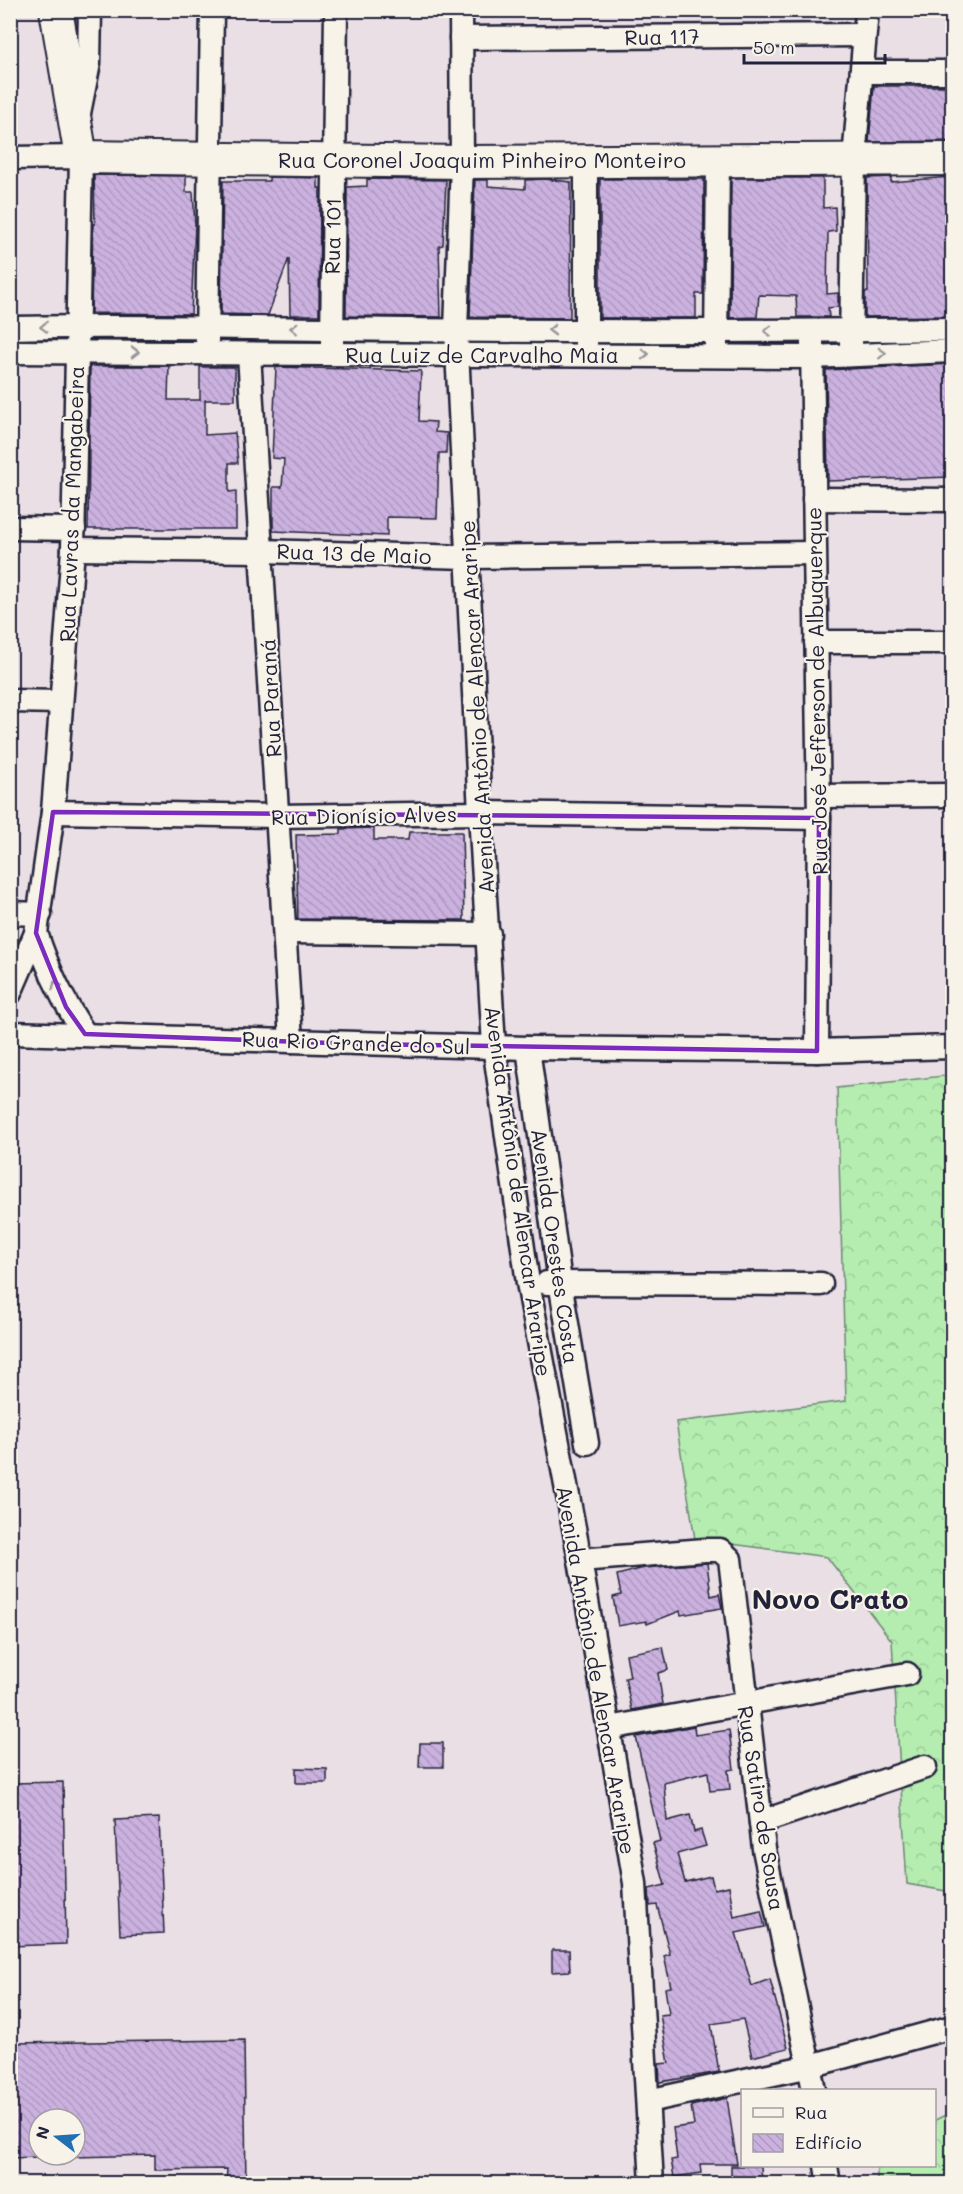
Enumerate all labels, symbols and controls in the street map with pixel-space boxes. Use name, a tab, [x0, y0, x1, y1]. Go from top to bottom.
street label: Rua 117	[624, 22, 700, 50]
scale bar	[744, 27, 885, 65]
text: 50 m	[753, 35, 795, 59]
street label: Rua Coronel Joaquim Pinheiro Monteiro	[278, 146, 686, 173]
street label: Rua 101	[318, 198, 346, 274]
one-way arrow	[40, 321, 49, 333]
one-way arrow	[290, 322, 299, 335]
one-way arrow	[548, 324, 557, 336]
one-way arrow	[764, 325, 773, 337]
street label: Rua Luiz de Carvalho Maia	[345, 341, 619, 368]
one-way arrow	[131, 346, 140, 358]
one-way arrow	[878, 347, 887, 360]
one-way arrow	[641, 348, 650, 360]
street label: Rua Lavras da Mangabeira	[53, 365, 89, 643]
street label: Rua José Jefferson de Albuquerque	[799, 507, 833, 875]
street label: Avenida Antônio de Alencar Araripe	[453, 520, 499, 894]
street label: Rua 13 de Maio	[276, 537, 432, 569]
street label: Rua Paraná	[253, 638, 287, 758]
street label: Rua Dionísio Alves	[271, 800, 457, 830]
one-way arrow	[51, 981, 63, 992]
street label: Avenida Antônio de Alencar Araripe	[480, 1004, 558, 1378]
street label: Rua Rio Grande do Sul	[241, 1025, 471, 1059]
street label: Avenida Orestes Costa	[526, 1127, 586, 1365]
street label: Avenida Antônio de Alencar Araripe	[551, 1483, 643, 1857]
district label: Novo Crato	[752, 1581, 908, 1616]
street label: Rua Satiro de Sousa	[732, 1704, 792, 1912]
legend	[741, 2089, 936, 2167]
text: Rua	[795, 2100, 828, 2124]
north arrow	[27, 2107, 87, 2167]
text: N	[30, 2124, 54, 2141]
text: Edifício	[795, 2130, 862, 2154]

